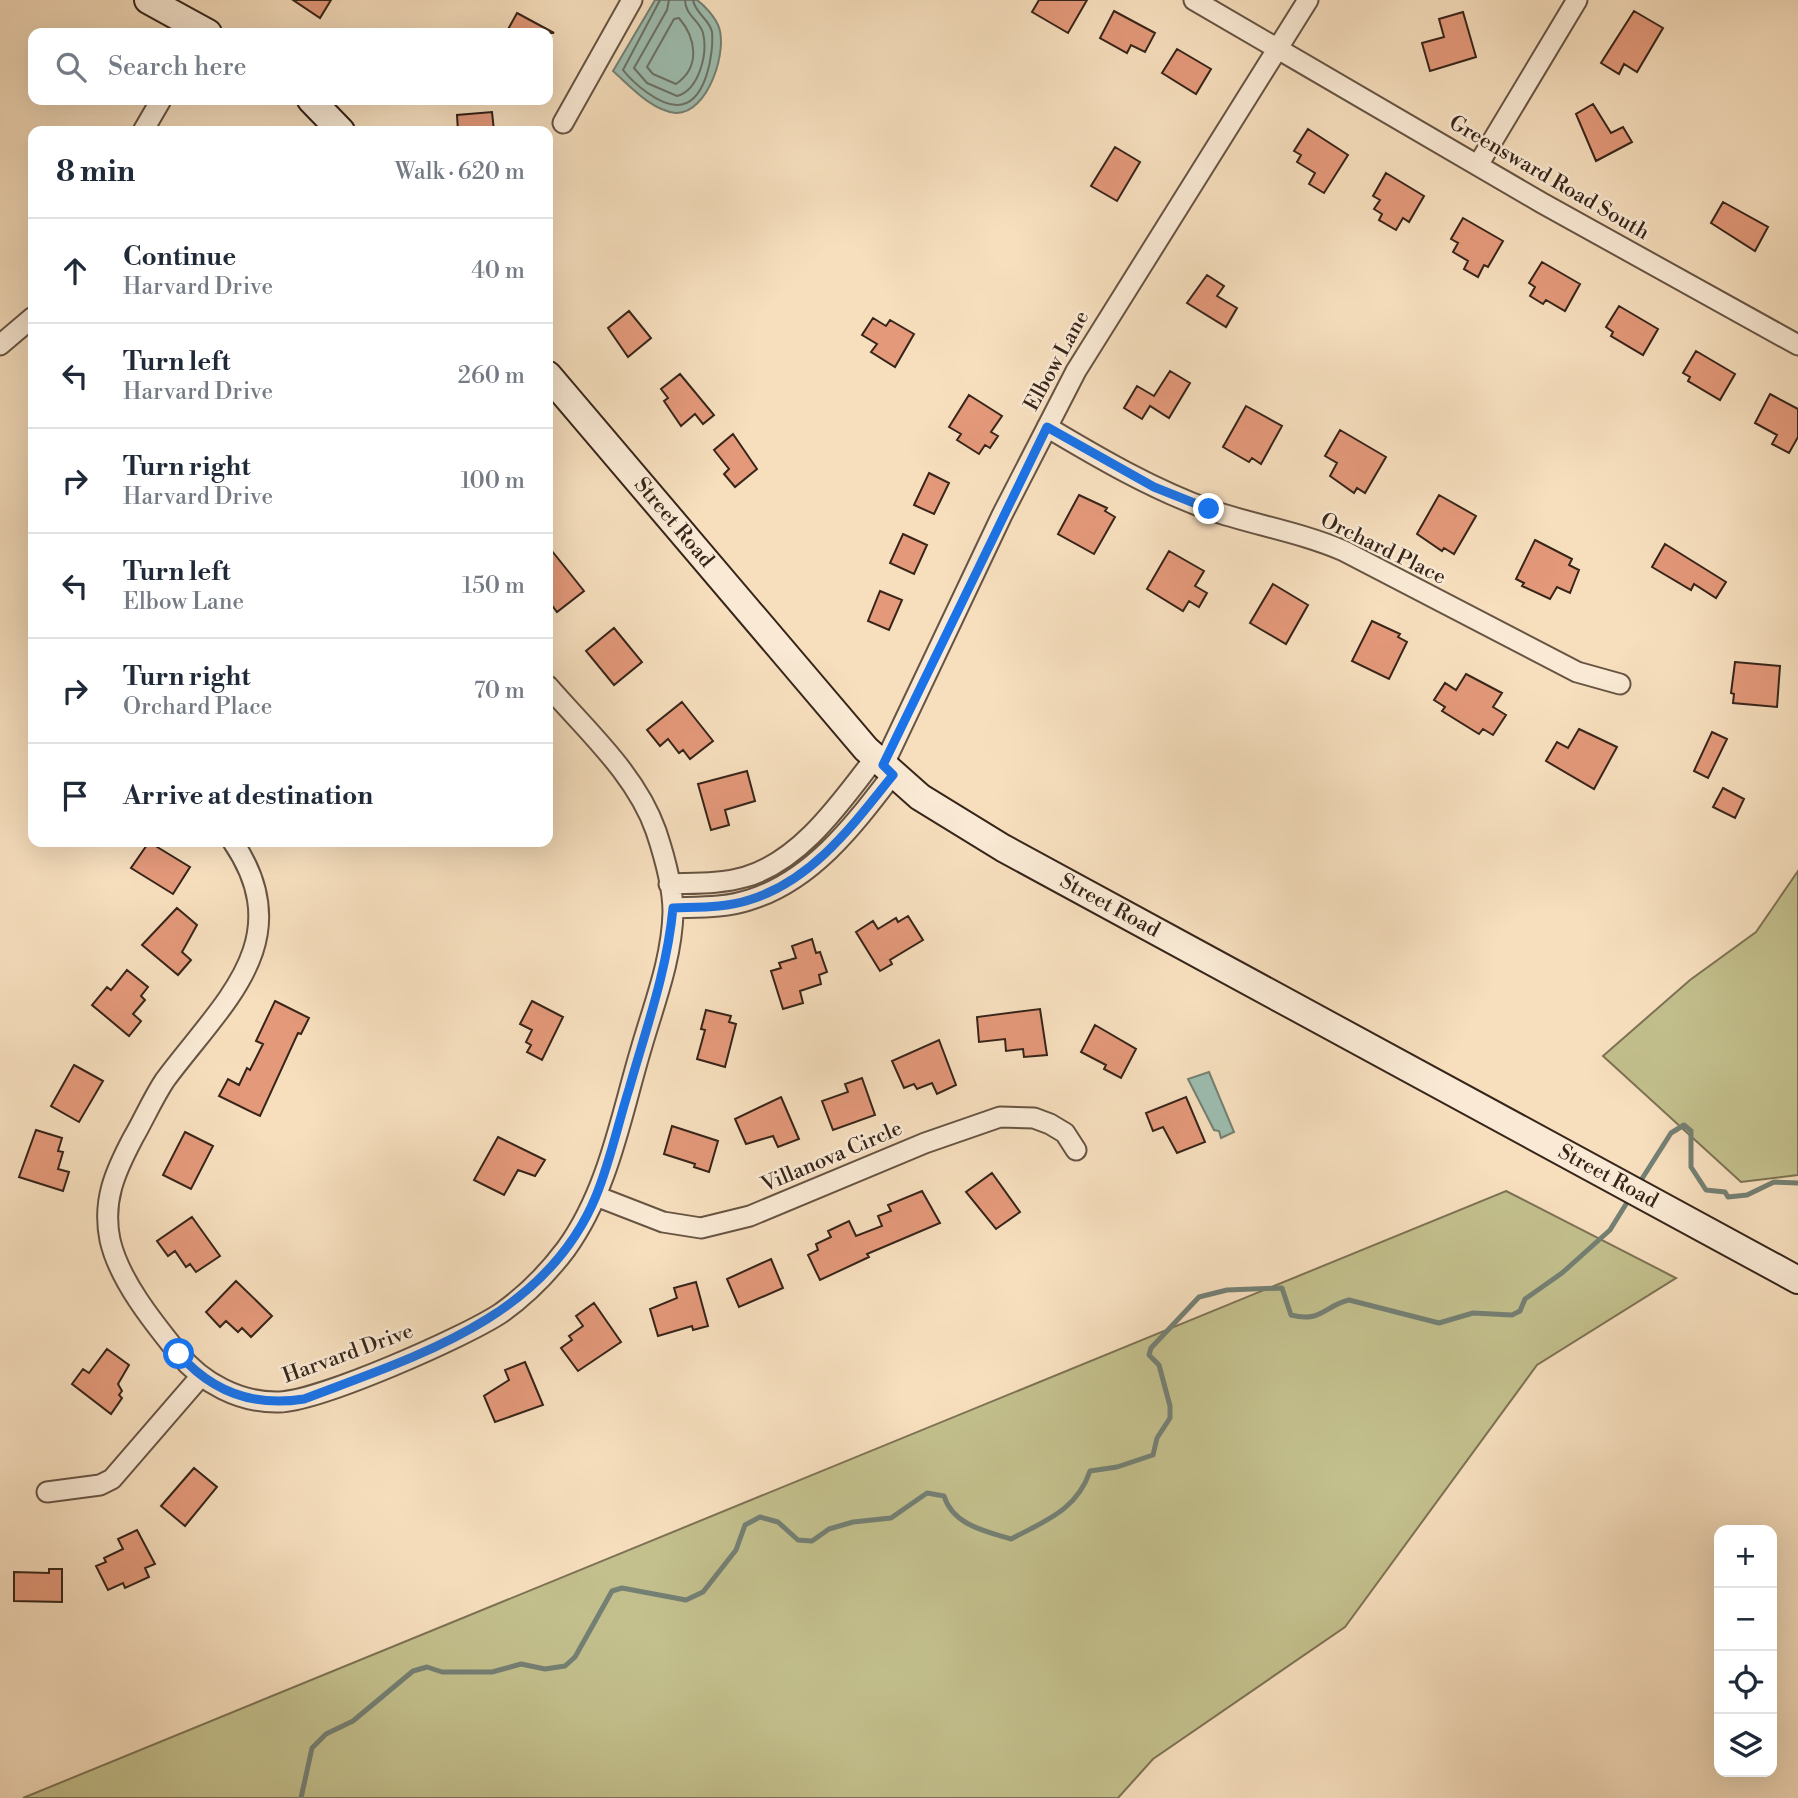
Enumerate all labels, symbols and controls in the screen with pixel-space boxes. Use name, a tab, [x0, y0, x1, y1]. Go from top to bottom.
search box	[28, 28, 553, 105]
icon: search	[52, 48, 90, 86]
text: Search here	[108, 51, 247, 83]
street label: Greensward Road South	[1444, 110, 1654, 246]
text: 8 min	[56, 153, 135, 191]
text: Walk · 620 m	[395, 158, 525, 186]
text: Continue	[123, 241, 236, 273]
icon: ahead	[56, 252, 94, 290]
text: 40 m	[471, 257, 525, 285]
text: Harvard Drive	[123, 273, 273, 301]
street label: Elbow Lane	[1019, 306, 1095, 416]
text: Turn left	[123, 346, 231, 378]
icon: left	[56, 357, 94, 395]
text: 260 m	[458, 362, 525, 390]
text: Harvard Drive	[123, 378, 273, 406]
text: Turn right	[123, 451, 251, 483]
icon: right	[56, 462, 94, 500]
text: 100 m	[460, 467, 525, 495]
street label: Street Road	[628, 472, 719, 573]
text: Harvard Drive	[123, 483, 273, 511]
route end	[1193, 493, 1224, 524]
street label: Orchard Place	[1316, 507, 1450, 591]
text: Turn left	[123, 556, 231, 588]
icon: left	[56, 567, 94, 605]
text: 150 m	[462, 572, 525, 600]
text: Elbow Lane	[123, 588, 244, 616]
text: Turn right	[123, 661, 251, 693]
icon: right	[56, 672, 94, 710]
text: 70 m	[474, 677, 525, 705]
text: Orchard Place	[123, 693, 272, 721]
icon: arrive	[56, 777, 94, 815]
text: Arrive at destination	[123, 780, 373, 812]
street label: Street Road	[1055, 868, 1164, 944]
street label: Villanova Circle	[757, 1116, 906, 1199]
street label: Street Road	[1553, 1139, 1663, 1214]
street label: Harvard Drive	[279, 1318, 417, 1390]
route start	[163, 1338, 194, 1369]
map controls	[1714, 1525, 1777, 1777]
button: +	[1714, 1525, 1777, 1588]
button: −	[1714, 1588, 1777, 1651]
button: locate	[1714, 1651, 1777, 1714]
button: layers	[1714, 1714, 1777, 1777]

